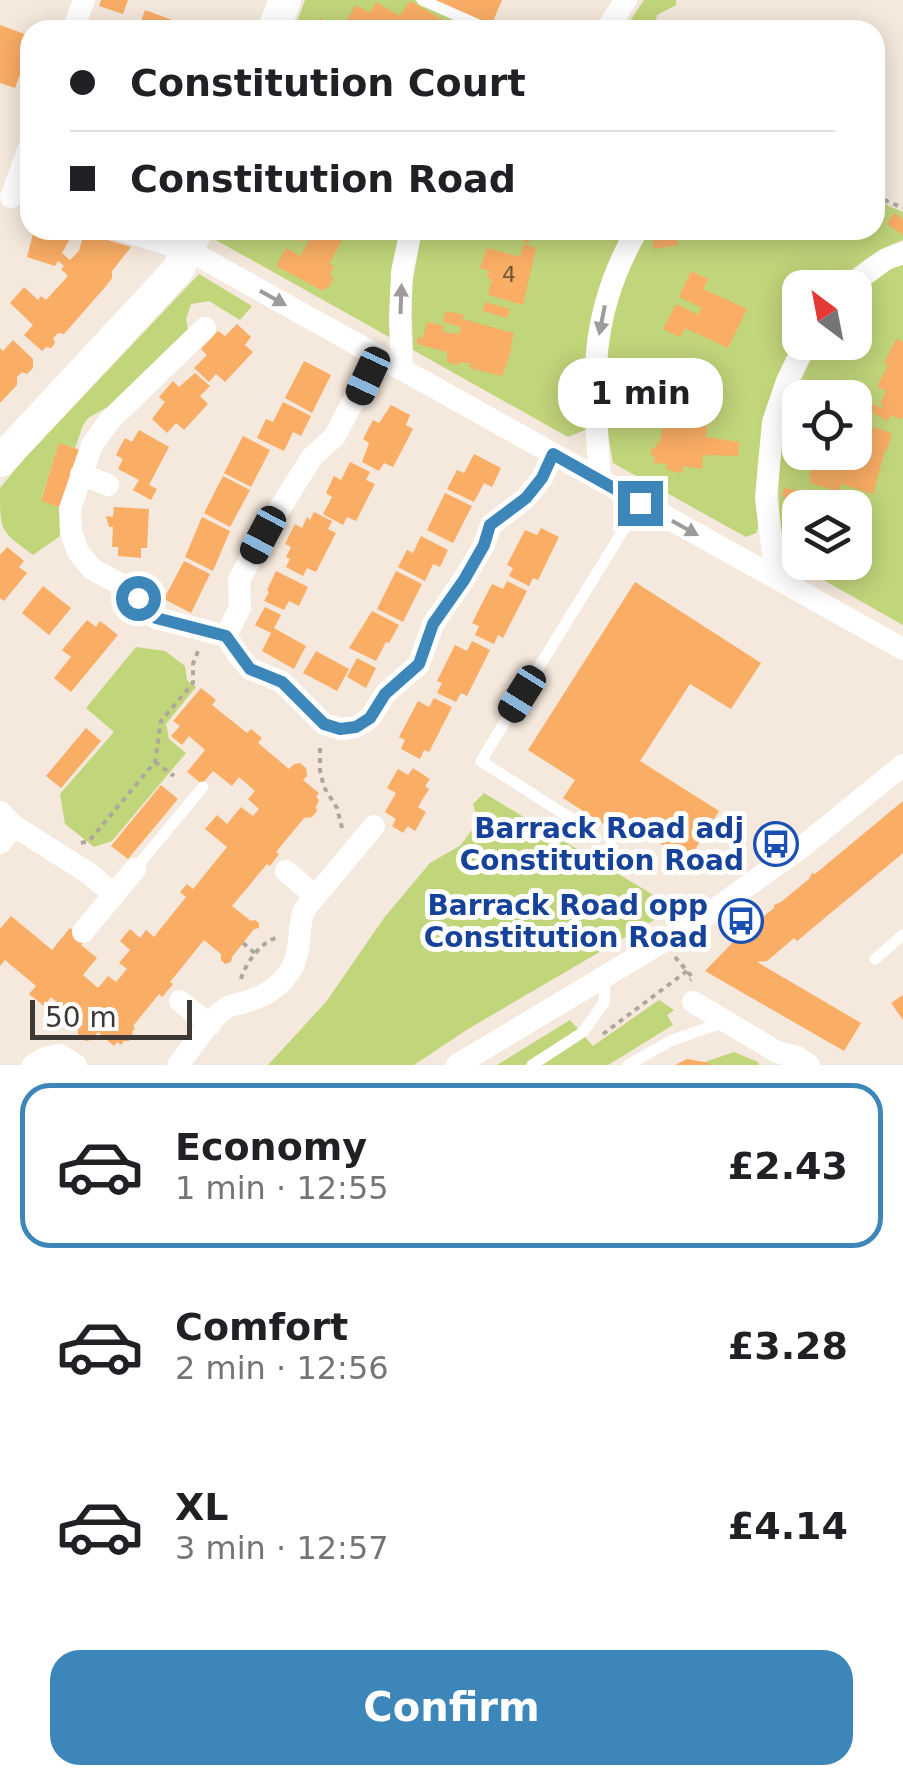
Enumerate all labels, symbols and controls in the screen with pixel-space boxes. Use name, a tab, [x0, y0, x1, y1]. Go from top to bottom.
text: Constitution Court	[130, 61, 526, 105]
text: Constitution Road	[130, 157, 516, 201]
house number: 4	[502, 262, 516, 287]
north arrow	[782, 270, 872, 360]
map controls	[782, 270, 872, 580]
one-way arrow	[393, 283, 409, 315]
one-way arrow	[259, 289, 288, 306]
one-way arrow	[593, 305, 609, 336]
car	[342, 342, 394, 410]
callout: 1 min	[558, 358, 722, 428]
text: 1 min	[590, 374, 691, 412]
button: locate	[782, 380, 872, 470]
route end	[618, 481, 663, 526]
button: layers	[782, 490, 872, 580]
car	[236, 501, 290, 569]
one-way arrow	[670, 519, 699, 536]
route start	[116, 576, 161, 621]
car	[493, 661, 551, 727]
place label: Barrack Road adj Constitution Road	[460, 812, 744, 877]
bus stop icon: Barrack Road adj Constitution Road	[753, 821, 799, 867]
place label: Barrack Road opp Constitution Road	[424, 889, 708, 954]
bus stop icon: Barrack Road opp Constitution Road	[718, 898, 764, 944]
scale bar	[30, 995, 192, 1040]
text: 50 m	[45, 1001, 117, 1034]
icon: car	[55, 1121, 145, 1211]
text: Economy	[175, 1125, 367, 1169]
text: £2.43	[728, 1144, 848, 1188]
text: 1 min · 12:55	[175, 1169, 389, 1207]
icon: car	[55, 1301, 145, 1391]
text: Comfort	[175, 1305, 348, 1349]
text: £3.28	[728, 1324, 848, 1368]
text: 2 min · 12:56	[175, 1349, 389, 1387]
icon: car	[55, 1481, 145, 1571]
text: XL	[175, 1485, 229, 1529]
text: £4.14	[728, 1504, 848, 1548]
text: 3 min · 12:57	[175, 1529, 389, 1567]
button: Confirm	[50, 1650, 853, 1765]

